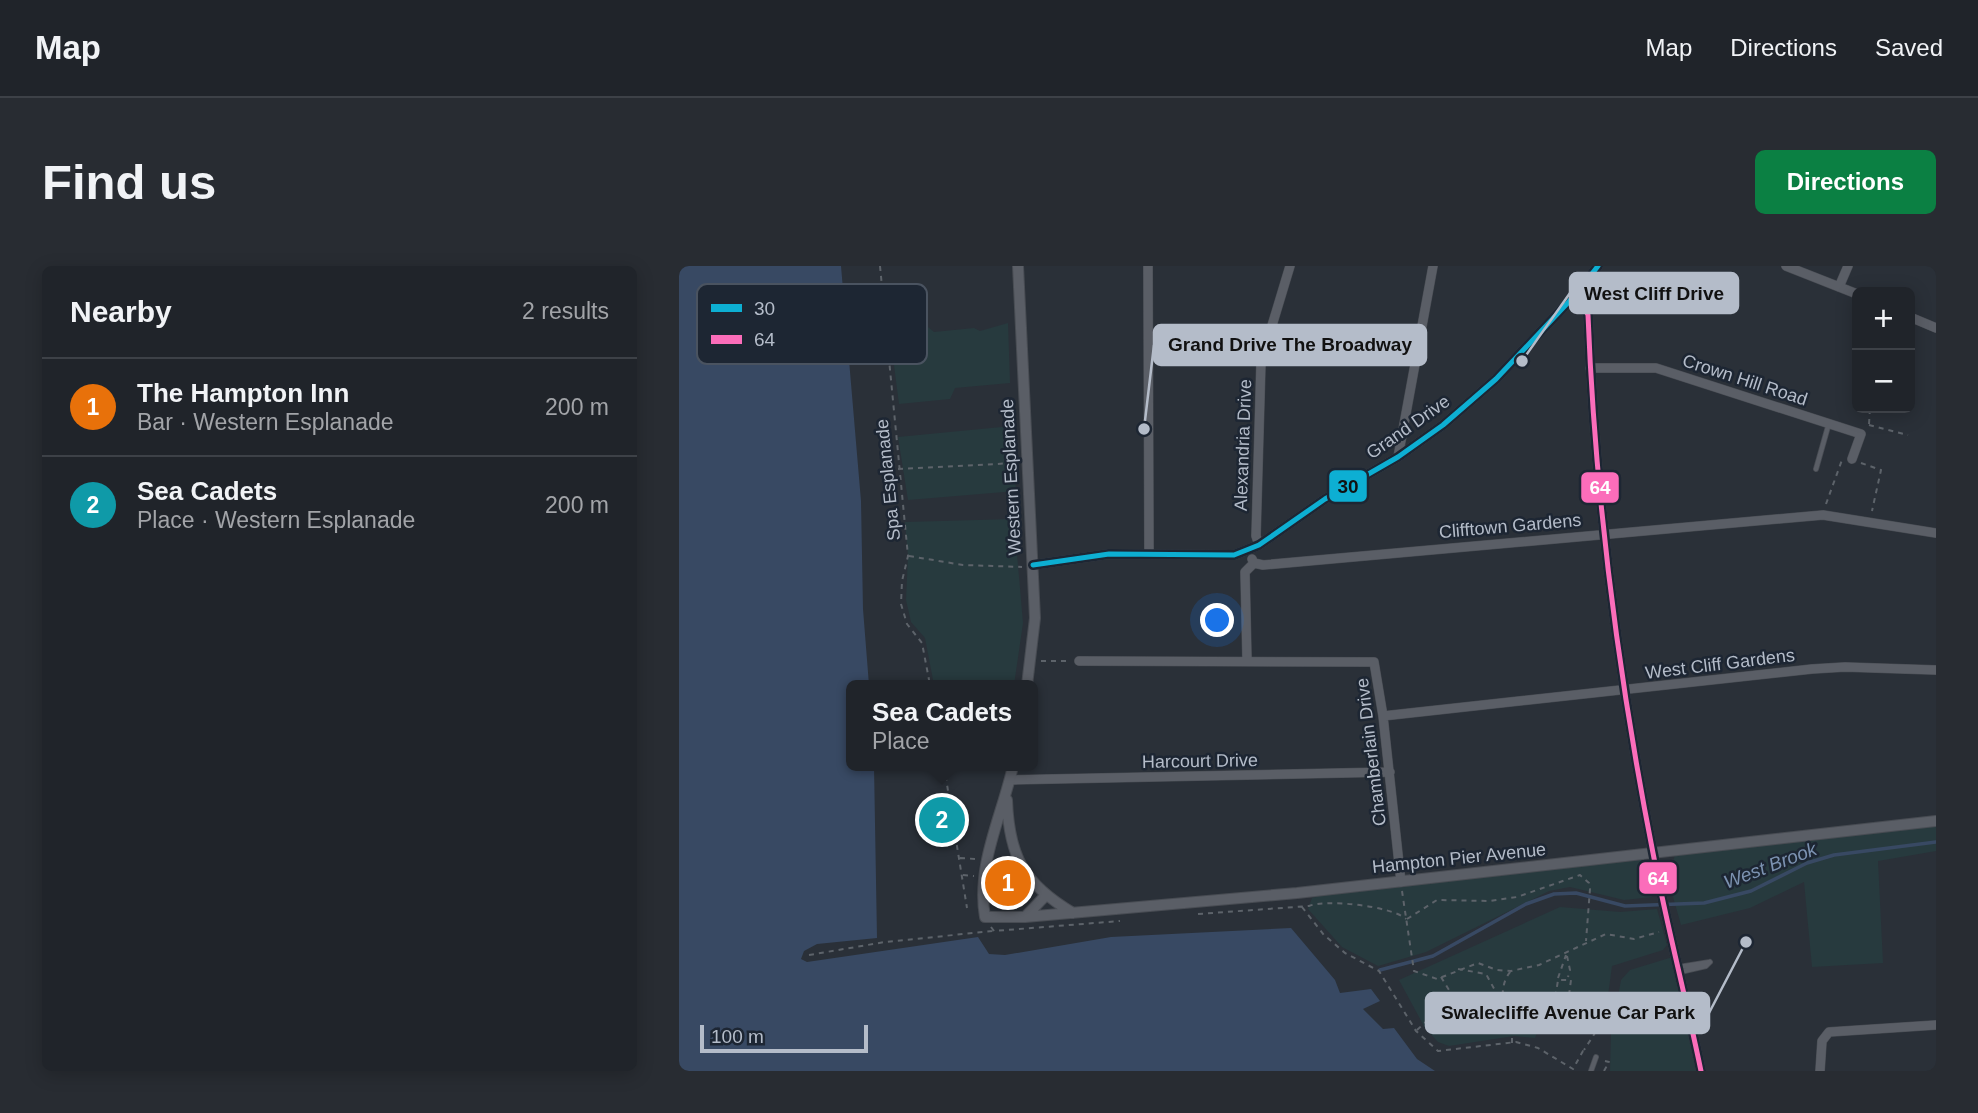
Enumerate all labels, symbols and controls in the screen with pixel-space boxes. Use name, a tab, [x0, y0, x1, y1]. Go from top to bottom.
text: Map	[35, 29, 101, 66]
text: Map	[1646, 34, 1692, 61]
text: Directions	[1730, 34, 1837, 61]
text: Saved	[1875, 34, 1943, 61]
button: Directions	[1755, 150, 1936, 214]
text: Find us	[42, 155, 216, 209]
callout: West Cliff Drive	[1570, 273, 1738, 313]
text: West Cliff Drive	[1584, 283, 1724, 304]
legend	[697, 284, 927, 364]
map controls	[1852, 287, 1915, 413]
button: +	[1852, 287, 1915, 350]
text: Nearby	[70, 295, 172, 328]
text: 2 results	[522, 298, 609, 324]
text: 30	[754, 298, 775, 319]
callout: Grand Drive The Broadway	[1154, 325, 1426, 365]
text: 64	[754, 329, 776, 350]
text: Grand Drive The Broadway	[1168, 334, 1412, 355]
street label: Crown Hill Road	[1680, 350, 1810, 410]
button: −	[1852, 350, 1915, 413]
text: The Hampton Inn	[137, 378, 349, 408]
street label: Alexandria Drive	[1231, 379, 1255, 511]
street label: Grand Drive	[1363, 391, 1453, 463]
text: 1	[87, 394, 99, 420]
text: 200 m	[545, 394, 609, 420]
street label: Western Esplanade	[997, 398, 1025, 556]
text: Bar · Western Esplanade	[137, 409, 394, 435]
street label: Spa Esplanade	[872, 418, 904, 542]
line badge: 30	[1328, 469, 1368, 503]
line badge: 64	[1580, 471, 1620, 504]
text: Sea Cadets	[137, 476, 277, 506]
text: 30	[1337, 476, 1359, 497]
text: 64	[1589, 477, 1611, 498]
text: 2	[87, 492, 99, 518]
text: 200 m	[545, 492, 609, 518]
text: Place · Western Esplanade	[137, 507, 415, 533]
street label: Clifftown Gardens	[1438, 510, 1582, 542]
your location	[1200, 603, 1234, 637]
street label: West Cliff Gardens	[1644, 645, 1796, 683]
street label: Chamberlain Drive	[1352, 677, 1390, 827]
popup	[846, 680, 1038, 771]
text: Sea Cadets	[872, 697, 1012, 727]
text: Place	[872, 728, 929, 754]
street label: Harcourt Drive	[1142, 750, 1258, 772]
pin: 2	[919, 794, 965, 846]
water label: West Brook	[1721, 838, 1821, 893]
street label: Hampton Pier Avenue	[1371, 839, 1547, 877]
pin: 1	[985, 857, 1031, 909]
line badge: 64	[1638, 861, 1678, 895]
text: 64	[1647, 868, 1669, 889]
callout: Swalecliffe Avenue Car Park	[1426, 993, 1709, 1033]
text: Swalecliffe Avenue Car Park	[1441, 1002, 1696, 1023]
scale bar	[700, 1022, 868, 1054]
text: 100 m	[711, 1026, 764, 1047]

